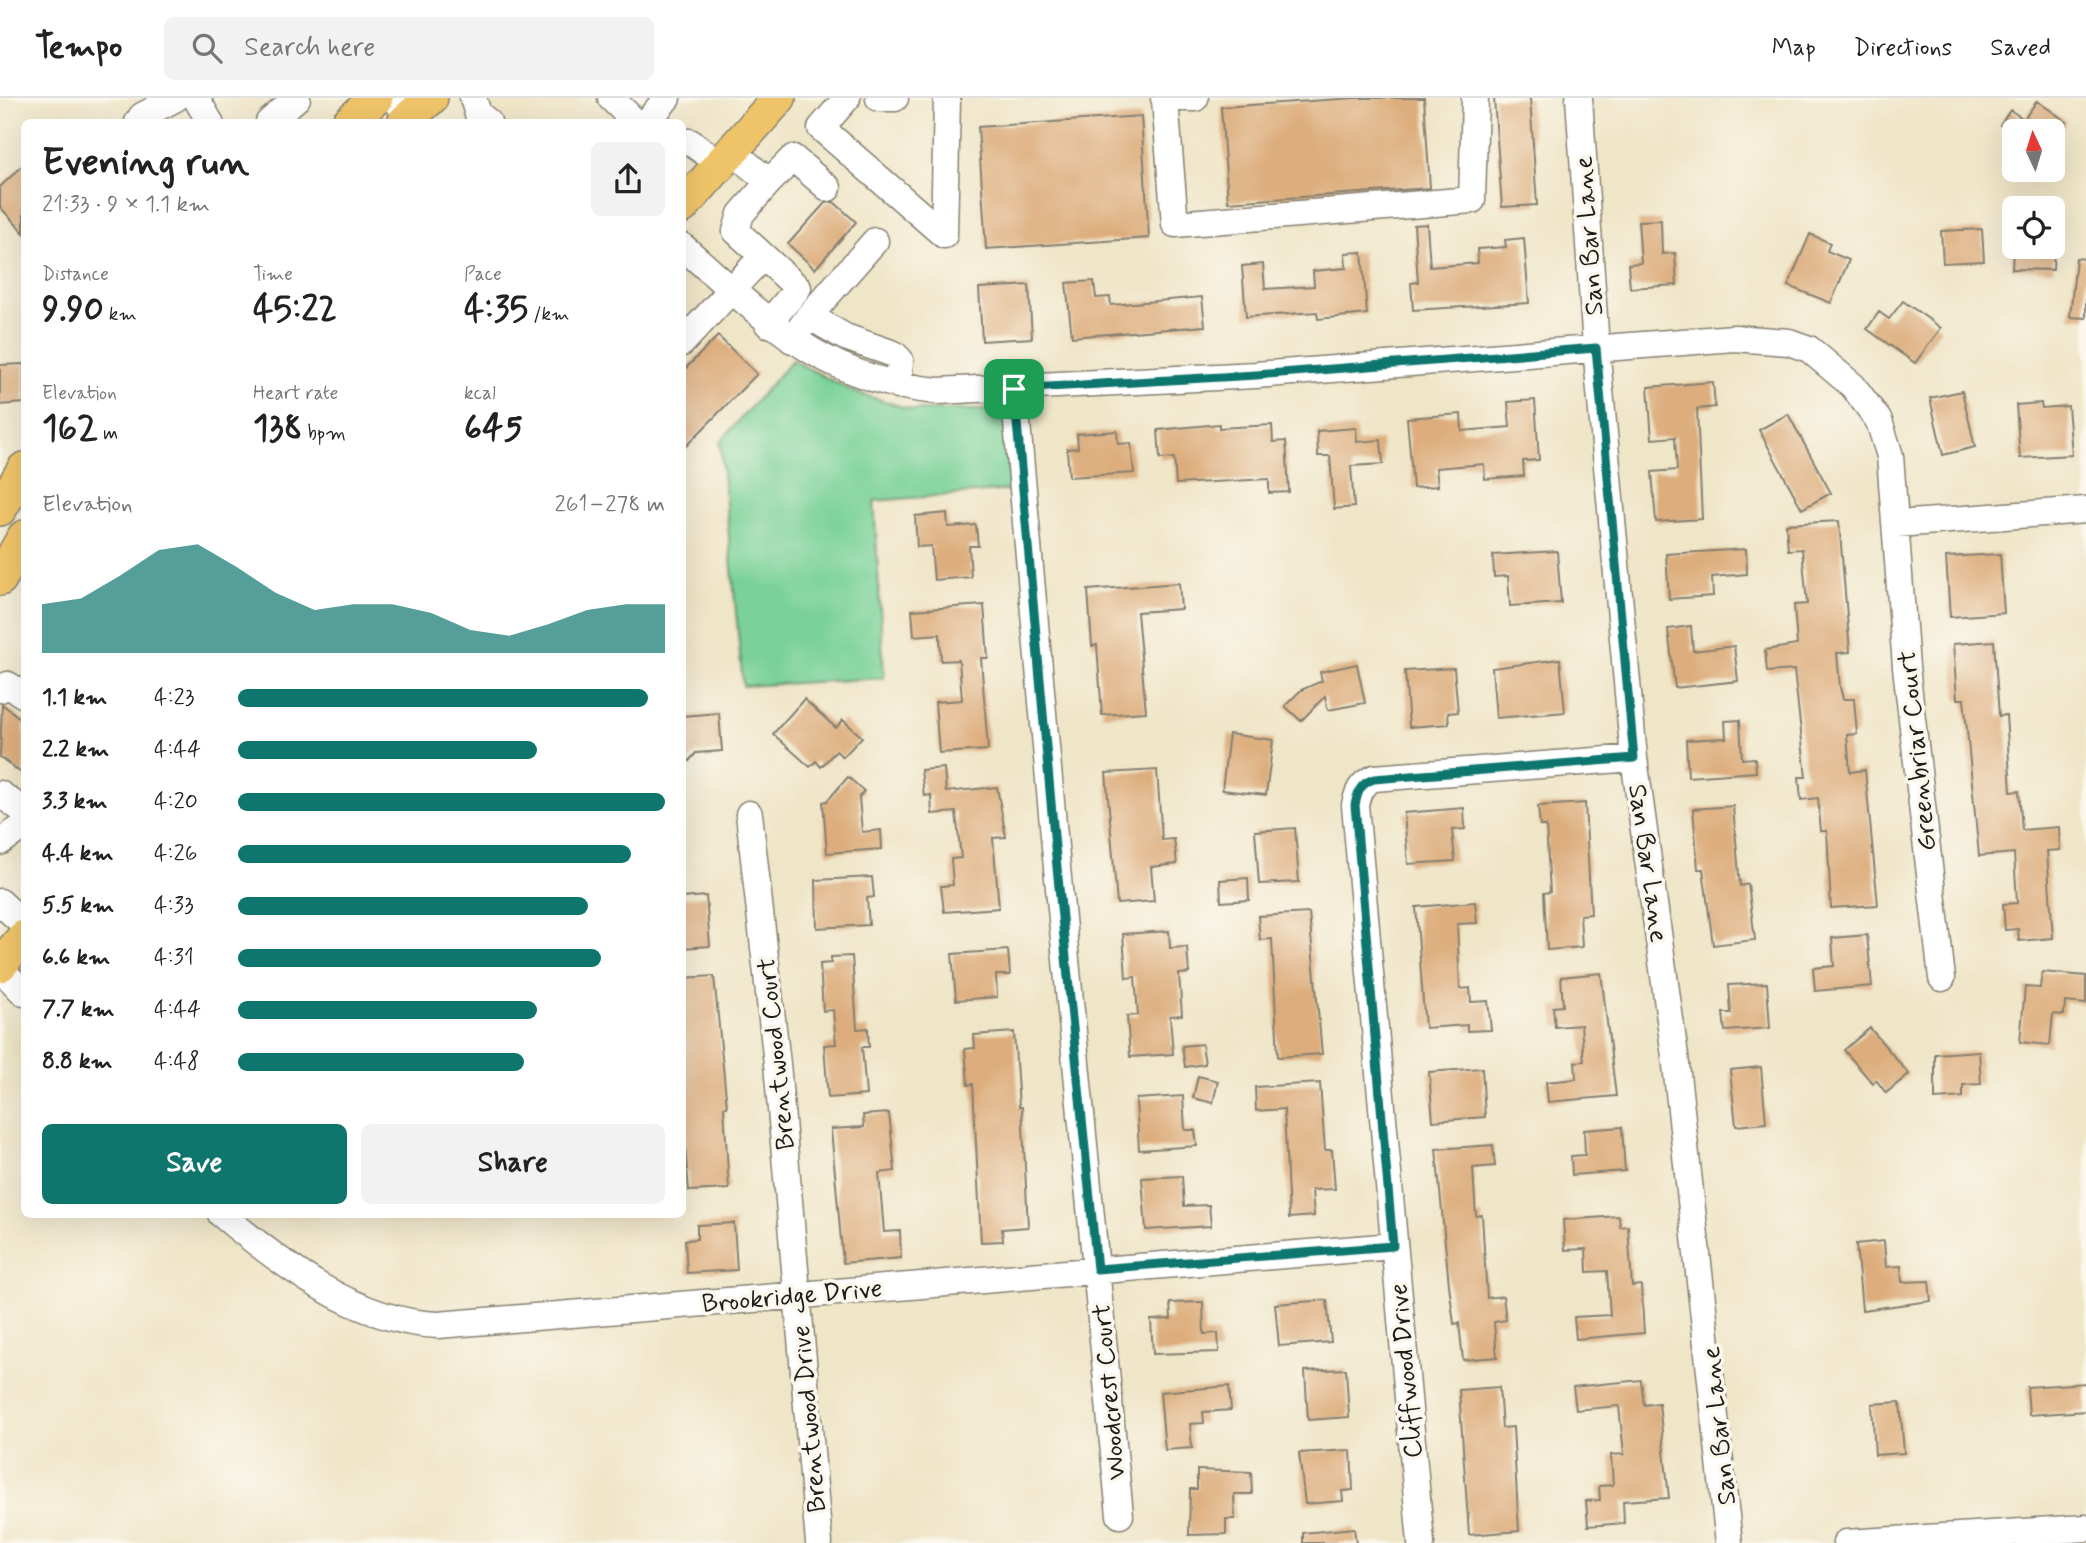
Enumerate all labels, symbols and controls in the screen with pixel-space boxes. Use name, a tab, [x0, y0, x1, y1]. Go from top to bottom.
search box	[164, 17, 654, 80]
text: Tempo	[35, 26, 122, 70]
icon: search	[188, 29, 226, 67]
text: Search here	[244, 31, 375, 65]
text: Map	[1772, 33, 1816, 64]
text: Directions	[1854, 33, 1952, 64]
text: Saved	[1990, 33, 2051, 64]
north arrow	[2002, 119, 2065, 182]
map controls	[2002, 119, 2065, 259]
text: Evening run	[42, 139, 249, 188]
button: share	[591, 142, 665, 216]
street label: San Bar Lane	[1567, 155, 1613, 317]
text: 21:33 · 9 × 1.1 km	[42, 190, 210, 220]
button: locate	[2002, 196, 2065, 259]
text: Distance	[42, 262, 109, 287]
text: Time	[253, 262, 293, 287]
text: Pace	[464, 262, 502, 287]
text: 9.90	[42, 287, 104, 333]
text: 45:22	[253, 287, 337, 333]
text: 4:35	[464, 287, 528, 333]
text: km	[104, 302, 137, 327]
text: /km	[528, 302, 569, 327]
pin	[984, 359, 1044, 419]
icon: arrive	[995, 370, 1033, 408]
text: Elevation	[42, 381, 117, 406]
text: Heart rate	[253, 381, 338, 406]
text: kcal	[464, 381, 496, 406]
text: 162	[42, 406, 98, 452]
text: 138	[253, 406, 302, 452]
text: 645	[464, 406, 523, 452]
text: m	[98, 421, 118, 446]
text: bpm	[302, 421, 346, 446]
text: Elevation	[42, 490, 133, 520]
text: 261–278 m	[555, 490, 665, 520]
street label: Greenbriar Court	[1891, 649, 1945, 853]
text: 1.1 km	[42, 683, 107, 713]
text: 4:23	[154, 683, 195, 713]
text: 2.2 km	[42, 735, 109, 765]
text: 4:44	[154, 735, 201, 765]
street label: San Bar Lane	[1619, 782, 1675, 945]
text: 3.3 km	[42, 787, 107, 817]
text: 4:20	[154, 787, 198, 817]
text: 4.4 km	[42, 839, 113, 869]
text: 4:26	[154, 839, 198, 869]
text: 5.5 km	[42, 891, 114, 921]
text: 4:33	[154, 891, 194, 921]
text: 6.6 km	[42, 943, 110, 973]
text: 4:31	[154, 943, 194, 973]
street label: Brentwood Court	[750, 956, 804, 1152]
text: 7.7 km	[42, 995, 114, 1025]
text: 4:44	[154, 995, 201, 1025]
text: 8.8 km	[42, 1047, 113, 1077]
text: 4:48	[154, 1047, 200, 1077]
button: Save	[42, 1124, 347, 1204]
button: Share	[361, 1124, 665, 1204]
street label: Brookridge Drive	[701, 1272, 884, 1322]
street label: Cliffwood Drive	[1382, 1282, 1432, 1460]
street label: Woodcrest Court	[1085, 1302, 1135, 1481]
street label: Brentwood Drive	[785, 1324, 835, 1514]
street label: San Bar Lane	[1695, 1345, 1745, 1507]

